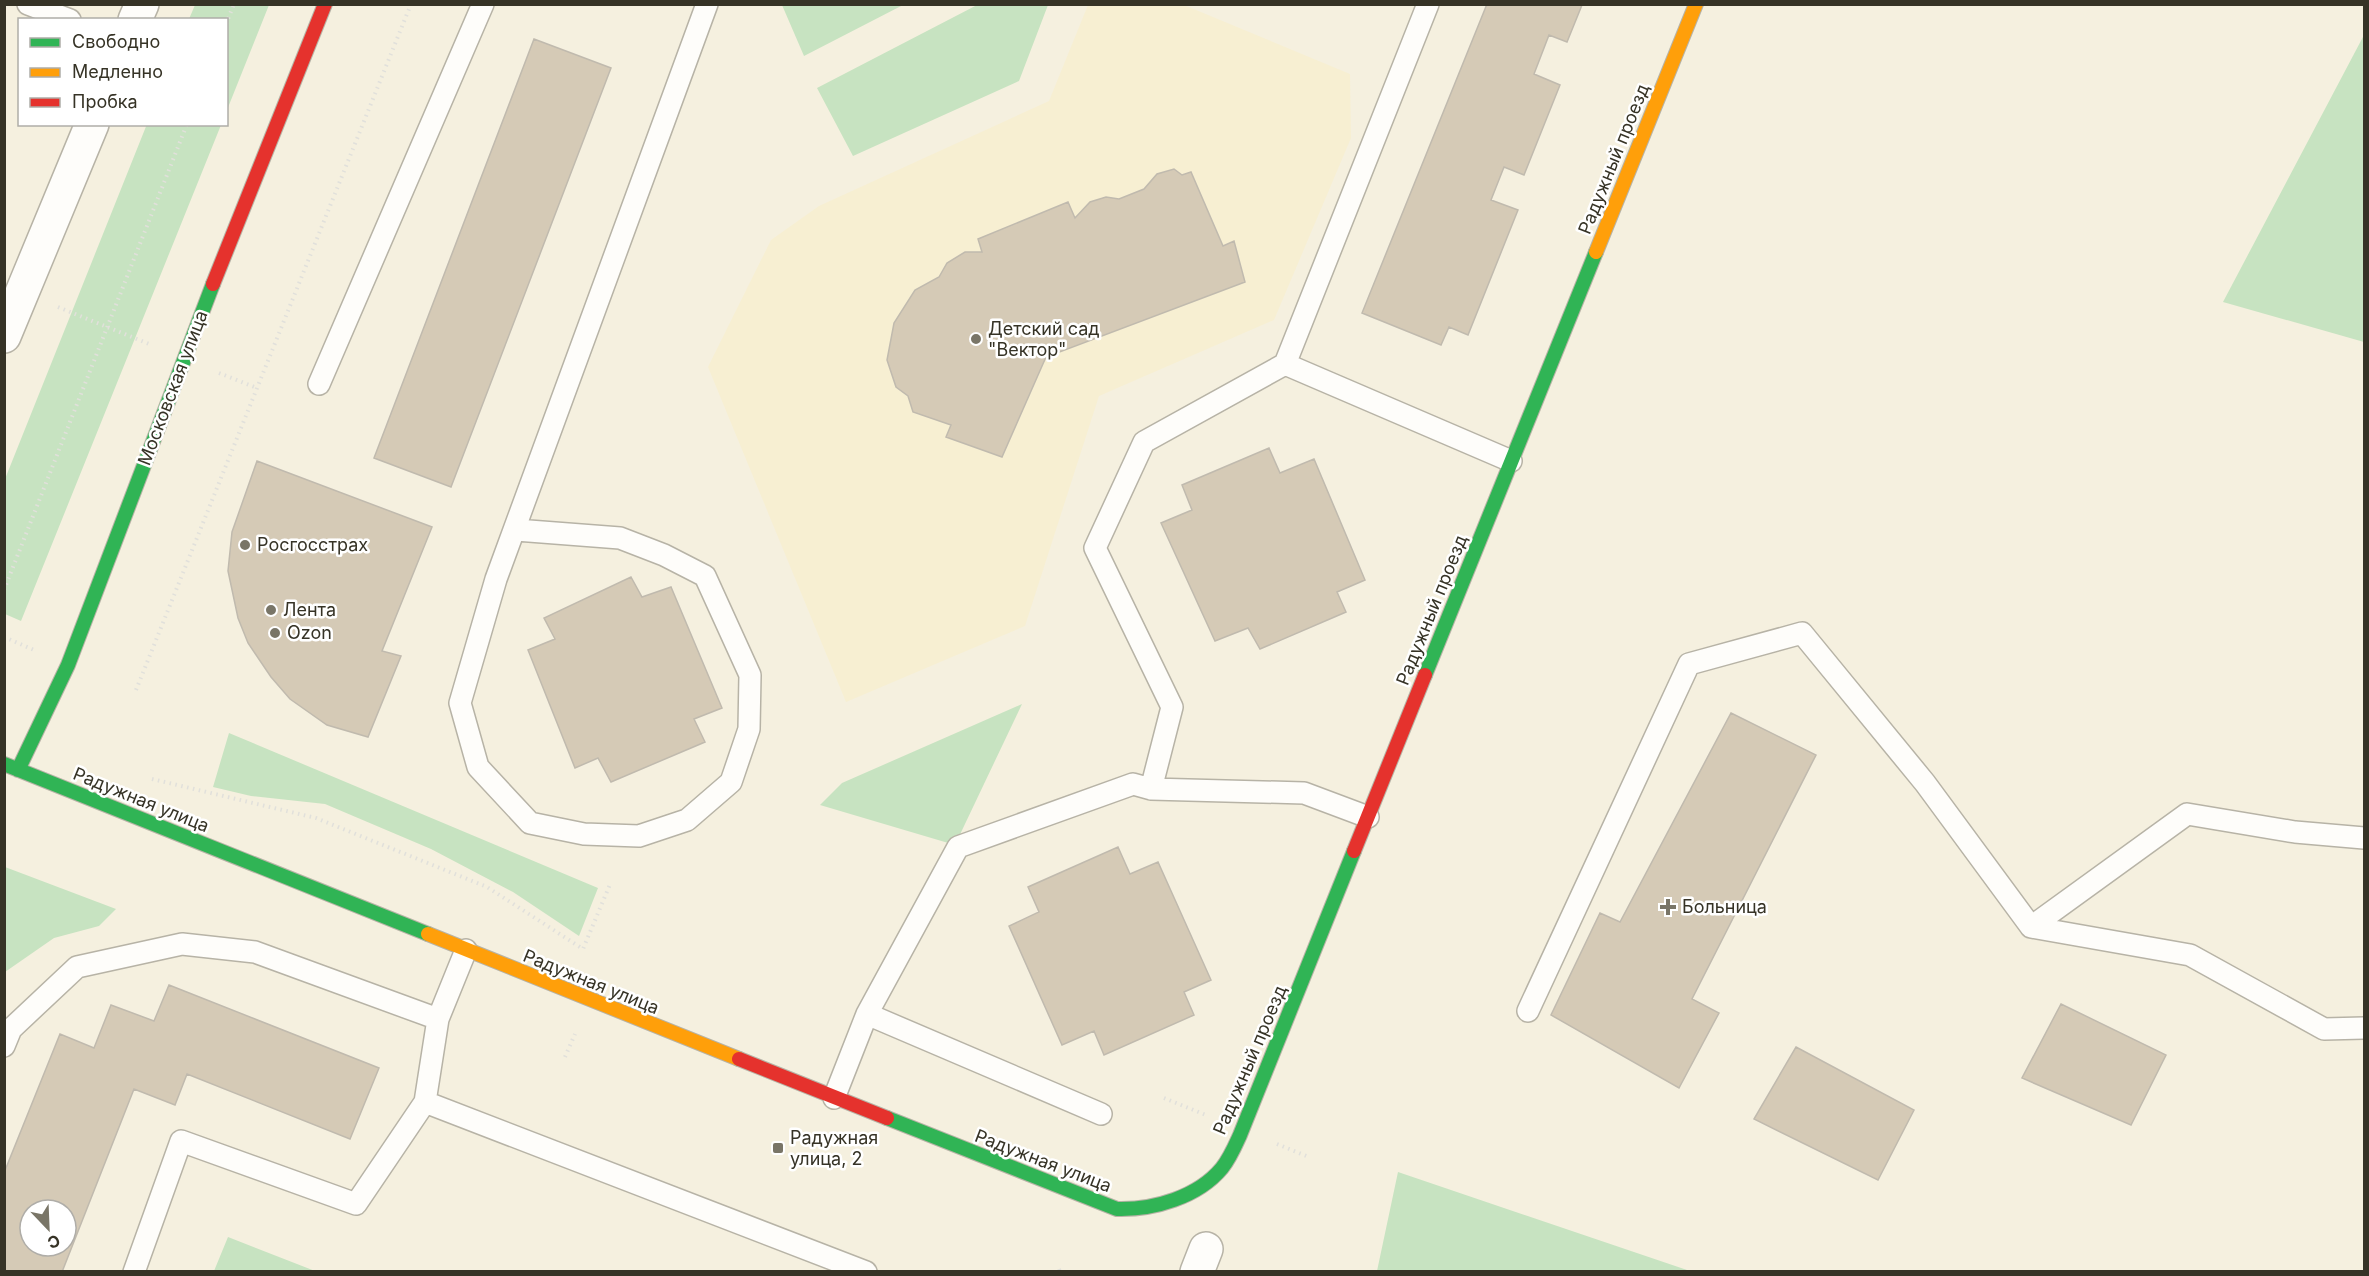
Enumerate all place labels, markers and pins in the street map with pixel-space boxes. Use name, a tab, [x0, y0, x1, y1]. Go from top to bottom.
place label: Детский сад "Вектор"	[988, 318, 1100, 360]
marker: Детский сад "Вектор"	[969, 332, 983, 346]
place label: Росгосстрах	[257, 534, 368, 555]
marker: Росгосстрах	[238, 538, 252, 552]
place label: Лента	[283, 599, 336, 620]
marker: Лента	[264, 603, 278, 617]
place label: Ozon	[287, 622, 332, 643]
marker: Ozon	[268, 626, 282, 640]
place label: Больница	[1682, 896, 1767, 917]
marker: Больница	[1659, 898, 1677, 916]
place label: Радужная улица, 2	[790, 1127, 878, 1169]
marker: Радужная улица, 2	[771, 1141, 785, 1155]

